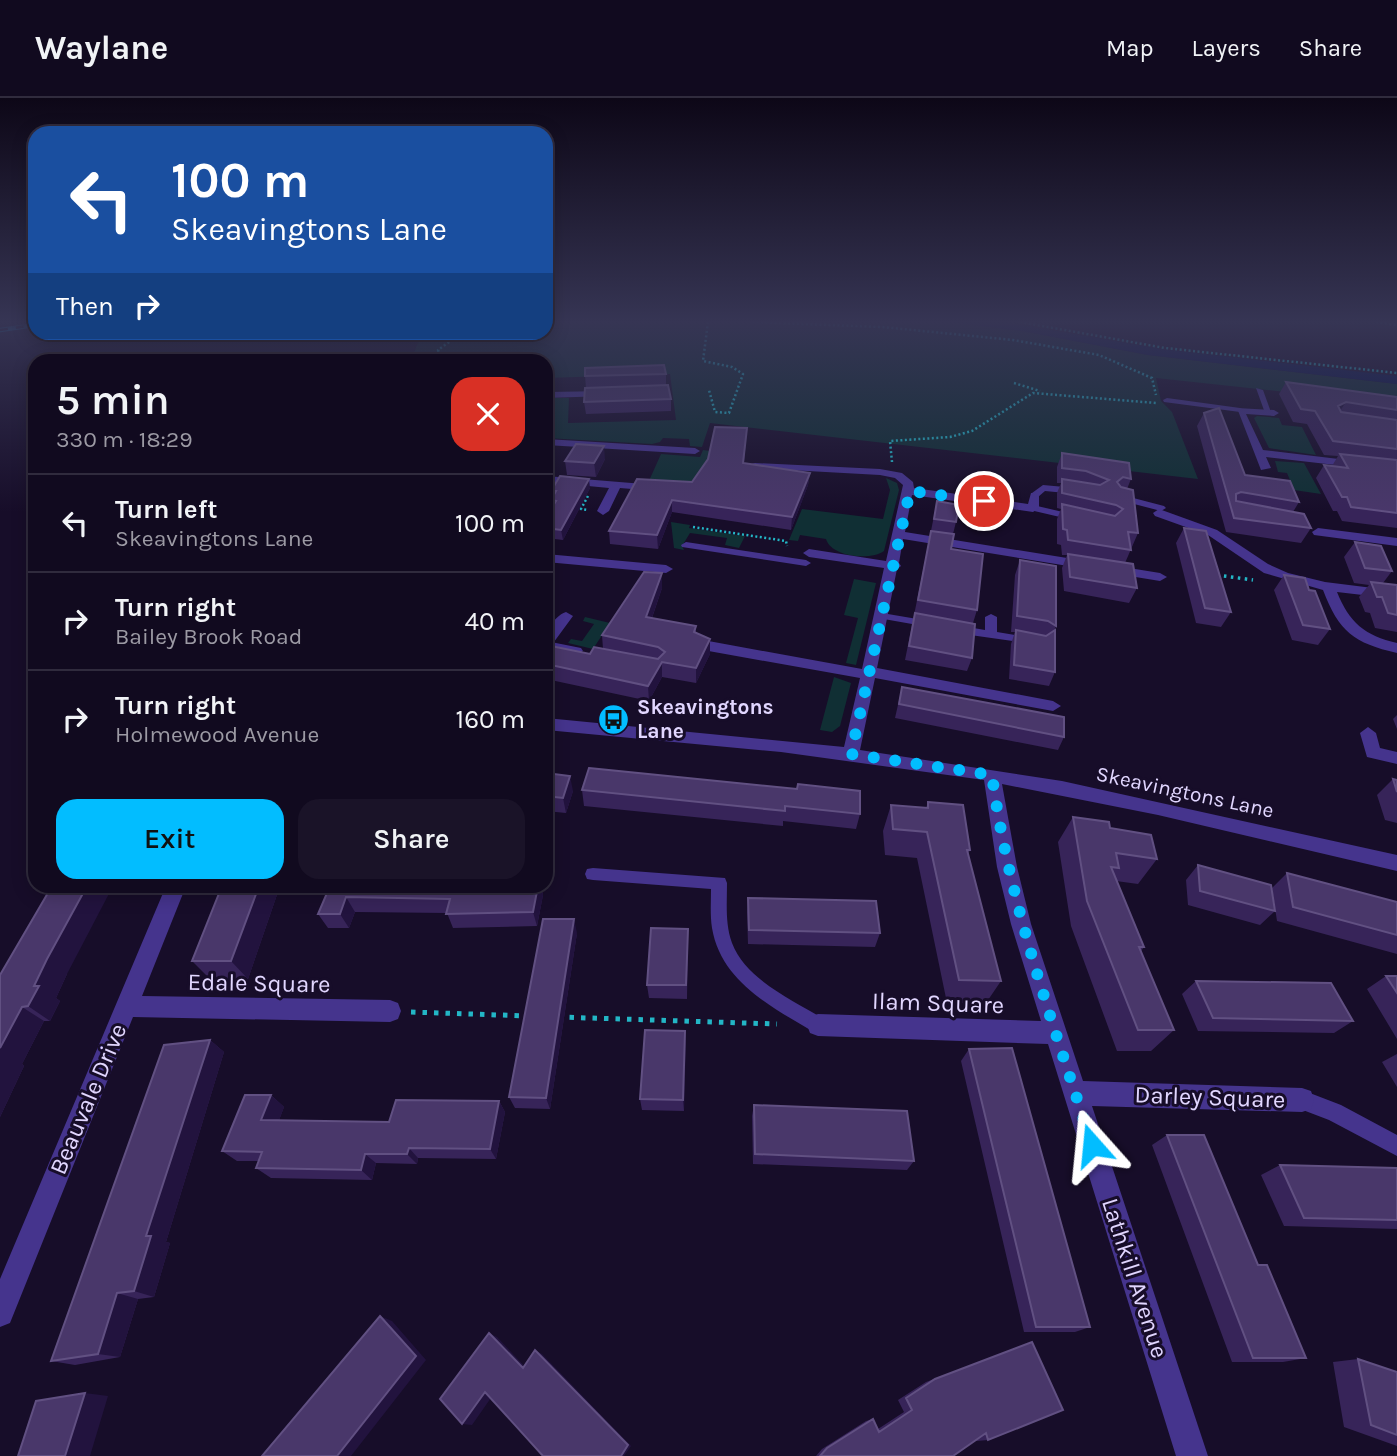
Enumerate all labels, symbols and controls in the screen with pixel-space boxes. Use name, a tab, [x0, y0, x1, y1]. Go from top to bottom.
text: Waylane	[35, 29, 168, 67]
text: Map	[1106, 34, 1154, 62]
text: Layers	[1192, 34, 1261, 62]
text: Share	[1299, 34, 1362, 62]
text: 100 m	[171, 152, 309, 209]
icon: left	[56, 154, 147, 245]
text: Skeavingtons Lane	[171, 211, 447, 248]
icon: right	[128, 287, 166, 325]
text: Then	[56, 291, 114, 322]
text: 5 min	[56, 375, 170, 425]
button: close	[451, 377, 525, 451]
text: 330 m · 18:29	[56, 426, 193, 453]
pin	[954, 471, 1014, 531]
icon: arrive	[965, 482, 1003, 520]
text: Turn left	[115, 494, 217, 525]
icon: left	[56, 504, 94, 542]
text: 100 m	[455, 508, 525, 539]
text: Skeavingtons Lane	[115, 525, 313, 552]
text: Turn right	[115, 592, 236, 623]
icon: right	[56, 602, 94, 640]
text: 40 m	[465, 606, 525, 637]
text: Bailey Brook Road	[115, 623, 302, 650]
text: Turn right	[115, 690, 236, 721]
place label: Skeavingtons Lane	[637, 695, 774, 743]
icon: right	[56, 700, 94, 738]
bus stop icon: Skeavingtons Lane	[597, 702, 631, 736]
text: 160 m	[456, 704, 525, 735]
text: Holmewood Avenue	[115, 721, 319, 748]
street label: Skeavingtons Lane	[1094, 761, 1276, 823]
button: Exit	[56, 799, 284, 879]
button: Share	[298, 799, 525, 879]
street label: Edale Square	[187, 968, 331, 998]
street label: Ilam Square	[872, 987, 1004, 1019]
street label: Beauvale Drive	[44, 1019, 132, 1179]
street label: Darley Square	[1134, 1080, 1286, 1114]
position arrow	[1055, 1108, 1129, 1182]
street label: Lathkill Avenue	[1096, 1194, 1174, 1362]

